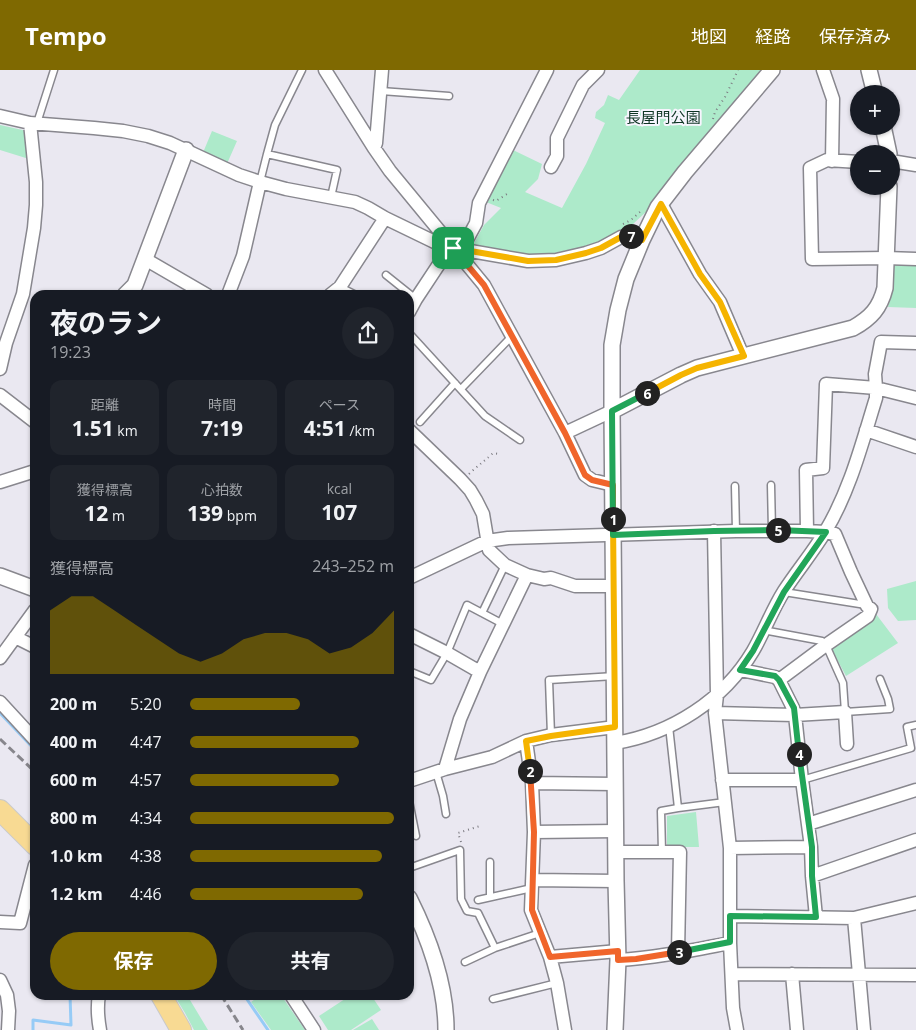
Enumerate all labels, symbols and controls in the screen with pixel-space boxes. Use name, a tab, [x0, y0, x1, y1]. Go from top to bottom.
text: Tempo	[25, 19, 107, 52]
text: 地図	[691, 24, 727, 48]
text: 経路	[755, 24, 791, 48]
text: 保存済み	[819, 24, 891, 48]
map controls	[850, 85, 900, 195]
button: +	[850, 85, 900, 135]
park label: 長屋門公園	[625, 107, 701, 127]
button: −	[850, 145, 900, 195]
pin: 7	[618, 224, 644, 248]
pin	[432, 227, 474, 269]
text: 7	[627, 227, 636, 246]
icon: arrive	[439, 234, 467, 262]
text: 夜のラン	[50, 303, 162, 341]
button: share	[342, 307, 394, 359]
text: 19:23	[50, 341, 91, 363]
pin: 6	[634, 380, 660, 406]
text: 6	[643, 384, 652, 403]
text: 距離	[91, 395, 119, 414]
text: 時間	[208, 395, 236, 414]
text: ペース	[319, 395, 360, 414]
text: 1.51	[72, 414, 114, 442]
text: 7:19	[201, 414, 243, 442]
text: 4:51	[304, 414, 346, 442]
text: km	[114, 421, 138, 440]
text: /km	[346, 421, 375, 440]
text: kcal	[327, 479, 352, 498]
text: 獲得標高	[77, 480, 133, 499]
text: 心拍数	[201, 480, 243, 499]
text: 107	[321, 498, 357, 526]
text: 12	[84, 499, 108, 527]
text: 139	[187, 499, 223, 527]
text: m	[108, 506, 125, 525]
text: bpm	[223, 506, 257, 525]
pin: 1	[600, 506, 626, 532]
text: 1	[609, 510, 618, 529]
pin: 5	[766, 518, 790, 542]
text: 5	[774, 521, 783, 540]
text: 243–252 m	[312, 555, 394, 577]
text: 獲得標高	[50, 557, 114, 579]
text: 200 m	[50, 693, 97, 715]
text: 5:20	[130, 693, 162, 715]
text: 400 m	[50, 731, 97, 753]
text: 4:47	[130, 731, 162, 753]
pin: 4	[786, 742, 812, 766]
text: 4	[795, 745, 804, 764]
pin: 2	[518, 758, 542, 784]
text: 2	[526, 762, 535, 781]
text: 600 m	[50, 769, 97, 791]
text: 4:57	[130, 769, 162, 791]
text: 800 m	[50, 807, 97, 829]
text: 4:34	[130, 807, 162, 829]
text: 1.0 km	[50, 845, 103, 867]
text: 4:38	[130, 845, 162, 867]
text: 1.2 km	[50, 883, 103, 905]
text: 4:46	[130, 883, 162, 905]
button: 保存	[50, 932, 217, 990]
button: 共有	[227, 932, 394, 990]
pin: 3	[666, 940, 692, 964]
text: 3	[675, 943, 684, 962]

